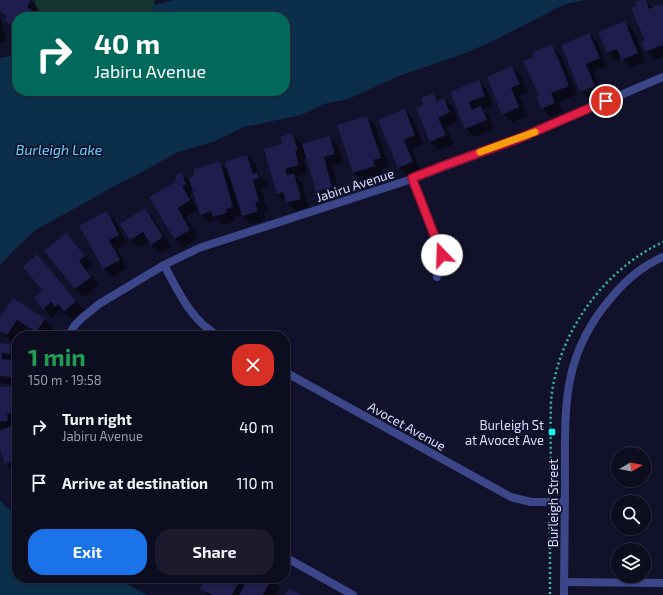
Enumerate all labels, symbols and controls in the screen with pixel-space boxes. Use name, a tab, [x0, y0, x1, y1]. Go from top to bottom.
text: 40 m	[94, 26, 160, 60]
icon: right	[28, 28, 80, 80]
text: Jabiru Avenue	[94, 60, 206, 82]
pin	[589, 84, 623, 118]
icon: arrive	[595, 90, 617, 112]
water label: Burleigh Lake	[16, 141, 103, 158]
street label: Jabiru Avenue	[314, 165, 396, 205]
position arrow	[421, 234, 463, 276]
text: 1 min	[28, 342, 86, 371]
button: close	[232, 344, 274, 386]
text: 150 m · 19:58	[28, 372, 102, 388]
street label: Avocet Avenue	[365, 398, 449, 454]
text: Turn right	[62, 410, 132, 428]
icon: right	[28, 416, 50, 438]
place label: Burleigh St at Avocet Ave	[465, 417, 544, 448]
text: 40 m	[239, 418, 274, 436]
marker: Burleigh St at Avocet Ave	[547, 427, 557, 437]
text: Jabiru Avenue	[62, 428, 143, 444]
north arrow	[611, 447, 651, 487]
map controls	[611, 447, 651, 583]
street label: Burleigh Street	[545, 459, 561, 547]
icon: arrive	[28, 472, 50, 494]
text: Arrive at destination	[62, 474, 208, 492]
text: 110 m	[237, 474, 274, 492]
button: search	[611, 495, 651, 535]
button: Exit	[28, 529, 147, 575]
button: Share	[155, 529, 274, 575]
button: layers	[611, 543, 651, 583]

